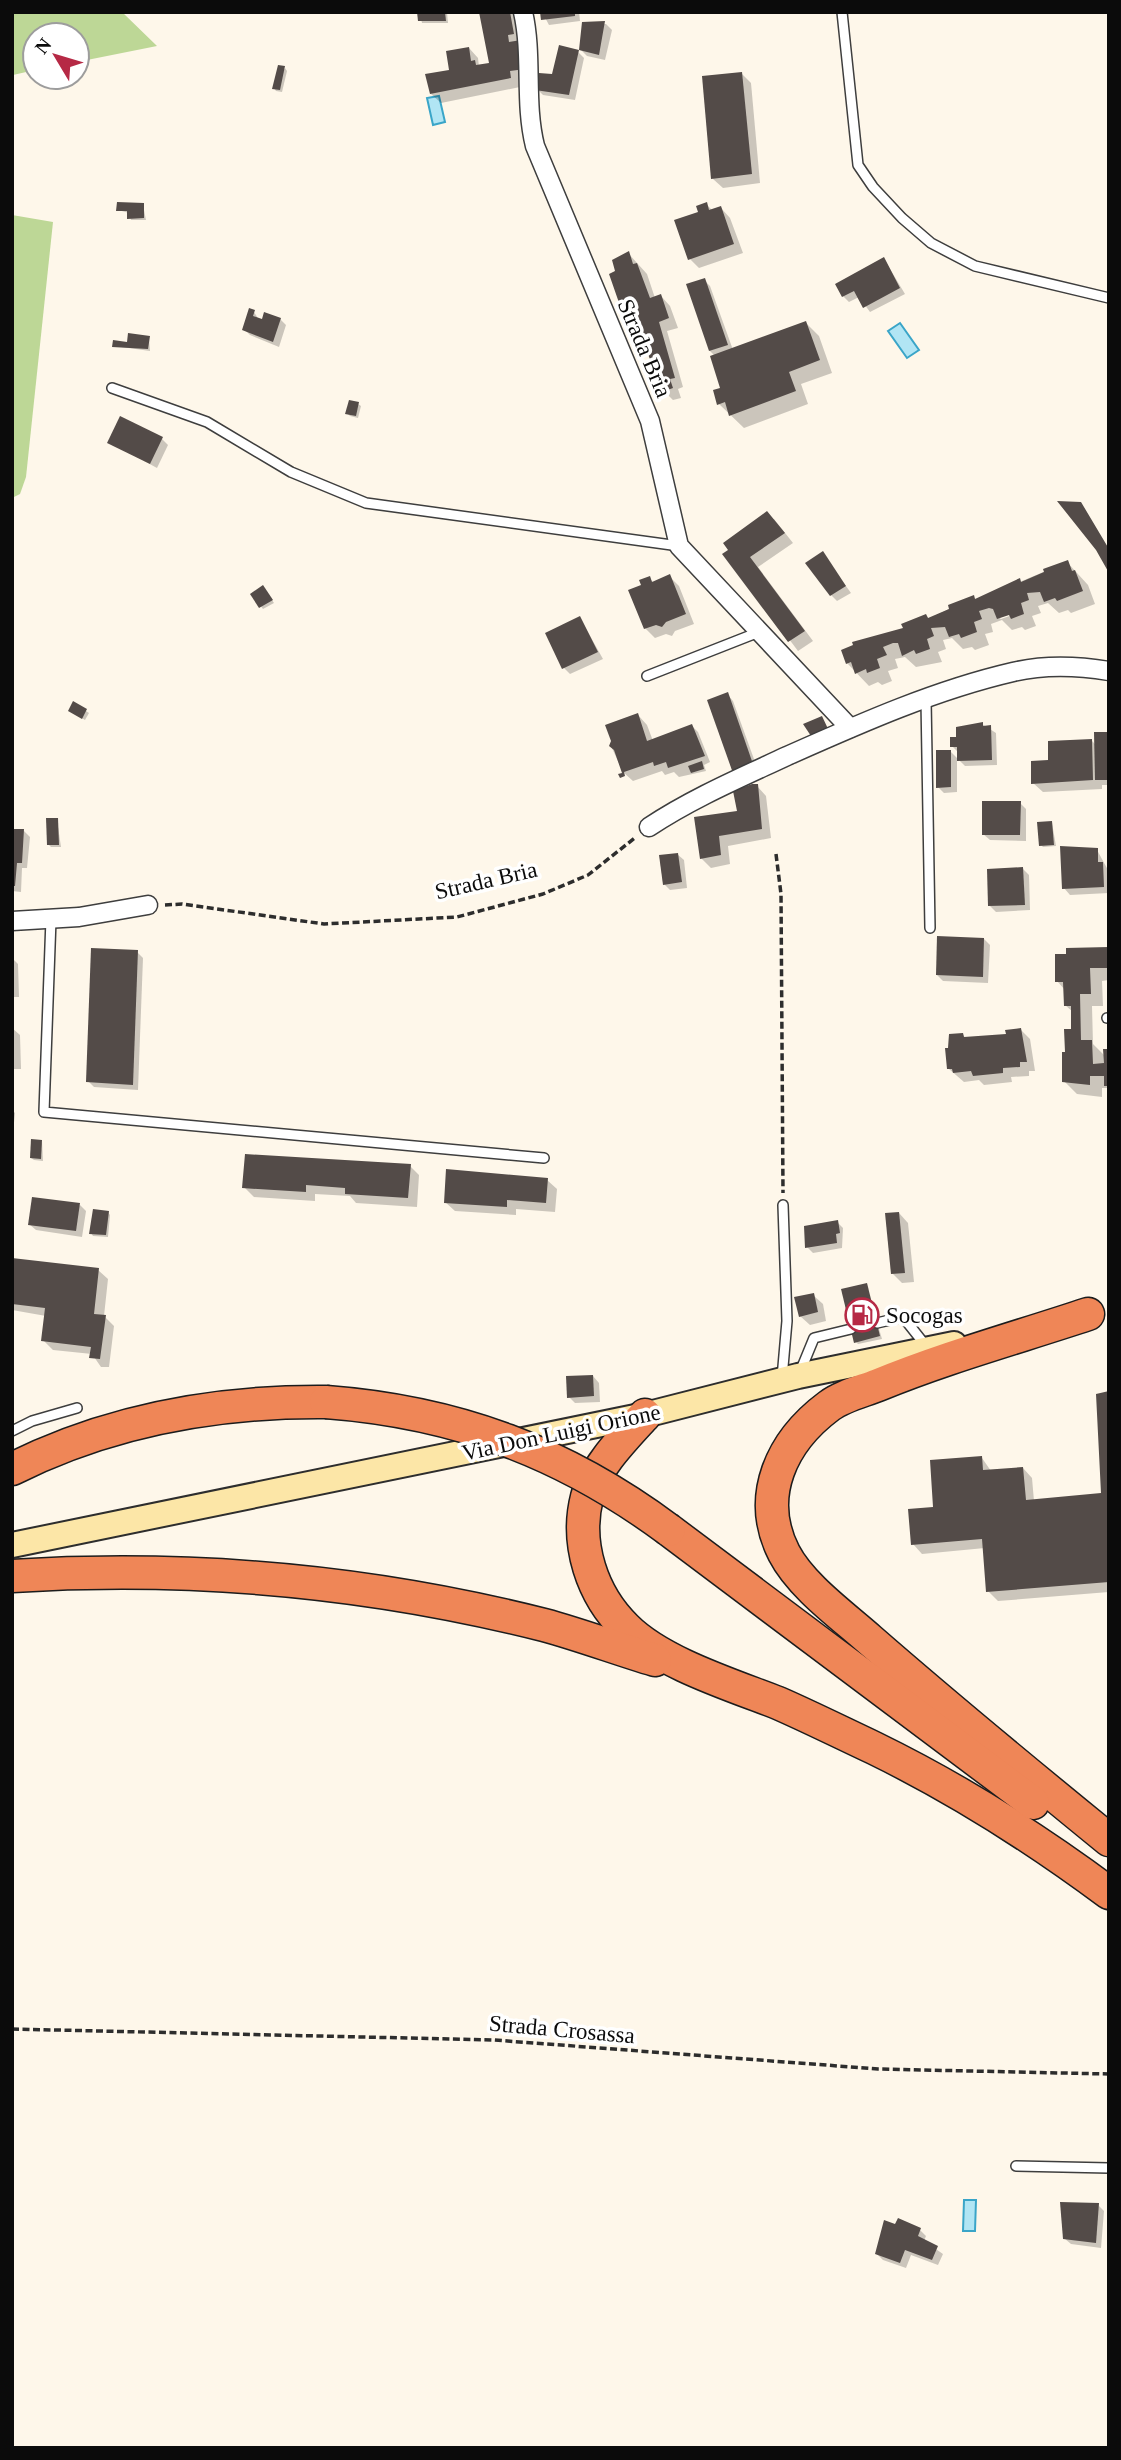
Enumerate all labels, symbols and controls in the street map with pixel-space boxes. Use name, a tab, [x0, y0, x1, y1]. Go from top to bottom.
north arrow	[21, 21, 91, 91]
text: N	[30, 34, 56, 58]
street label: Strada Bria	[613, 295, 676, 401]
street label: Strada Bria	[433, 857, 540, 904]
fuel station icon: Socogas	[843, 1296, 881, 1334]
place label: Socogas	[886, 1303, 963, 1328]
street label: Via Don Luigi Orione	[460, 1399, 663, 1466]
street label: Strada Crosassa	[488, 2011, 636, 2048]

